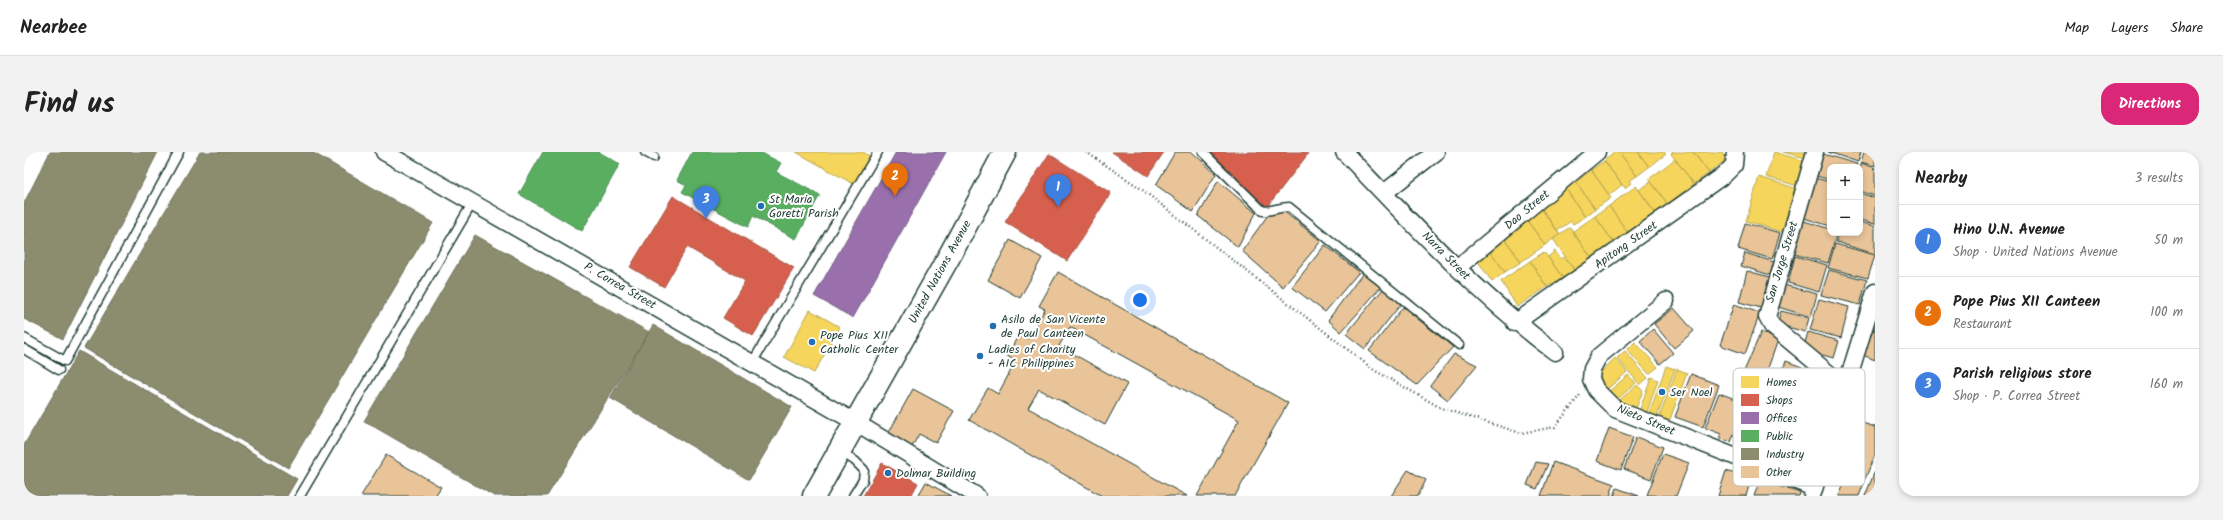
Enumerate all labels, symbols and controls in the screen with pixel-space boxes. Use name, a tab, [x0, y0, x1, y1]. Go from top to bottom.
text: Nearbee	[20, 13, 87, 43]
text: Map	[2065, 17, 2089, 39]
text: Layers	[2111, 17, 2149, 39]
text: Share	[2171, 17, 2203, 39]
text: Find us	[24, 82, 115, 127]
button: Directions	[2101, 83, 2199, 125]
pin: 2	[882, 163, 908, 196]
map controls	[1827, 164, 1863, 236]
button: +	[1827, 164, 1863, 200]
text: Nearby	[1915, 165, 1967, 192]
text: 3 results	[2135, 168, 2183, 189]
pin: 1	[1045, 174, 1071, 207]
street label: Dao Street	[1500, 185, 1554, 235]
pin: 3	[693, 186, 719, 219]
place label: St Maria Goretti Parish	[769, 190, 839, 223]
button: −	[1827, 200, 1863, 236]
marker: St Maria Goretti Parish	[756, 201, 766, 211]
street label: United Nations Avenue	[904, 216, 977, 327]
street label: Apitong Street	[1591, 216, 1662, 274]
street label: San Jorge Street	[1761, 218, 1804, 305]
text: Hino U.N. Avenue	[1953, 218, 2065, 242]
street label: Narra Street	[1417, 227, 1475, 285]
text: 1	[1926, 230, 1930, 251]
text: 50 m	[2154, 230, 2183, 251]
text: Shop · United Nations Avenue	[1953, 242, 2118, 263]
street label: P. Correa Street	[580, 258, 660, 315]
your location	[1130, 290, 1150, 310]
text: Pope Pius XII Canteen	[1953, 290, 2100, 314]
text: 2	[1924, 302, 1932, 323]
text: 100 m	[2150, 302, 2183, 323]
place label: Asilo de San Vicente de Paul Canteen	[1001, 310, 1106, 343]
text: Restaurant	[1953, 314, 2012, 335]
marker: Asilo de San Vicente de Paul Canteen	[988, 321, 998, 331]
place label: Pope Pius XII Catholic Center	[820, 326, 899, 359]
marker: Pope Pius XII Catholic Center	[807, 337, 817, 347]
place label: Ladies of Charity - AIC Philippines	[988, 340, 1076, 373]
marker: Ladies of Charity - AIC Philippines	[975, 351, 985, 361]
text: Parish religious store	[1953, 362, 2091, 386]
legend	[1733, 368, 1865, 486]
text: Homes	[1766, 374, 1797, 392]
text: 3	[1924, 374, 1932, 395]
text: 160 m	[2150, 374, 2183, 395]
place label: Ser Noel	[1670, 383, 1713, 402]
text: Shop · P. Correa Street	[1953, 386, 2080, 407]
marker: Ser Noel	[1657, 387, 1667, 397]
text: Shops	[1766, 392, 1793, 410]
street label: Nieto Street	[1614, 399, 1678, 441]
text: Offices	[1766, 410, 1798, 428]
text: Public	[1766, 428, 1793, 446]
text: Industry	[1766, 446, 1805, 464]
place label: Dolmar Building	[896, 464, 977, 483]
text: Other	[1766, 464, 1793, 482]
marker: Dolmar Building	[883, 468, 893, 478]

